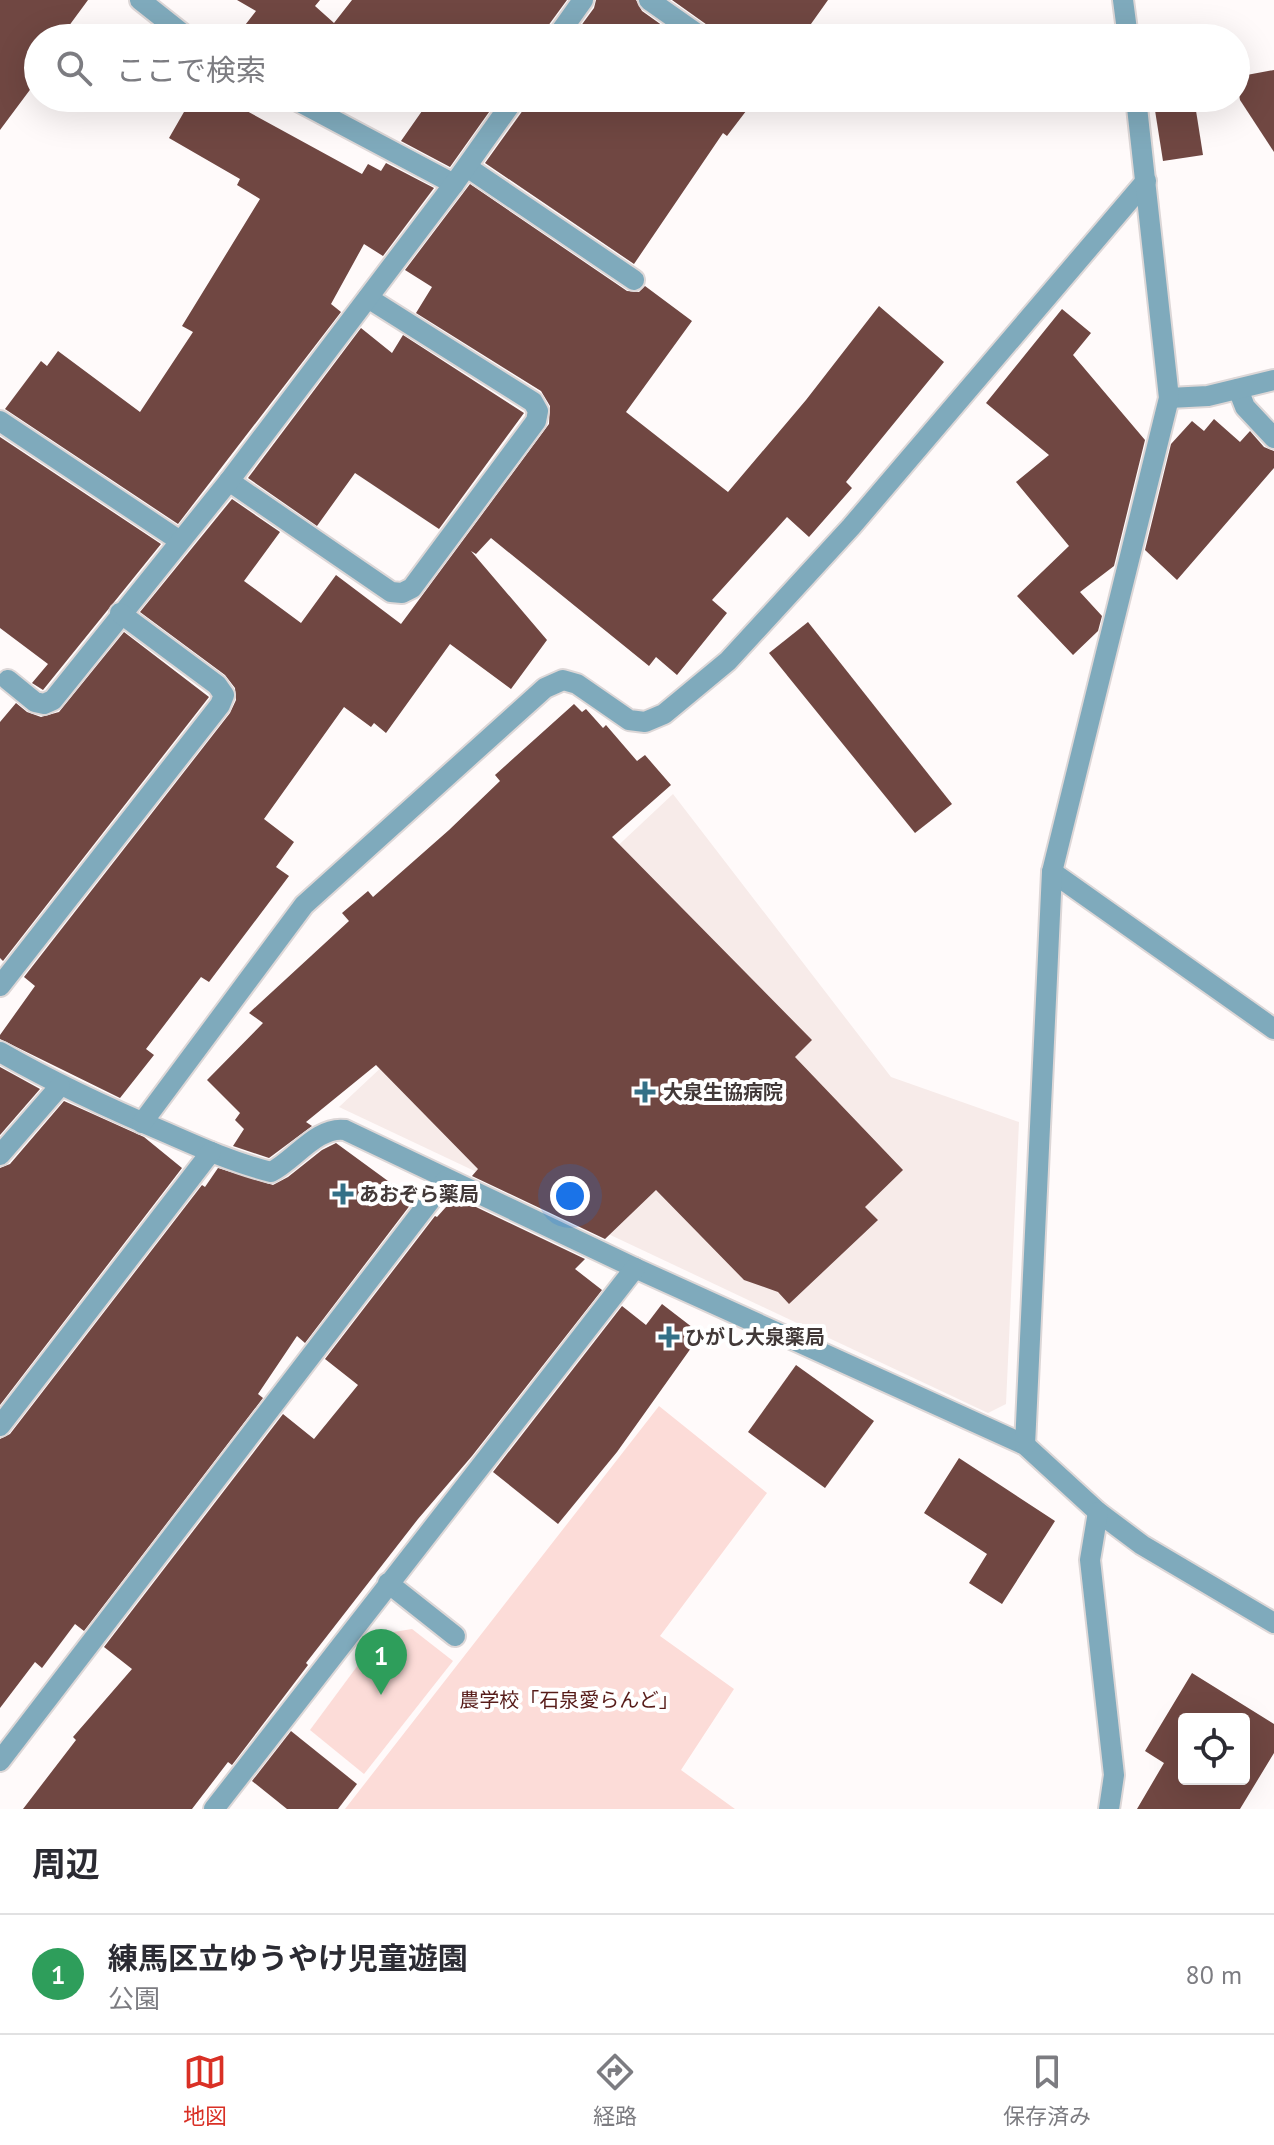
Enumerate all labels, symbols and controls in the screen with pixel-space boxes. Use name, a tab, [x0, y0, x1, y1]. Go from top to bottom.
search box	[24, 24, 1250, 112]
icon: search	[52, 46, 96, 90]
text: ここで検索	[116, 50, 266, 89]
place label: 大泉生協病院	[663, 1079, 783, 1105]
marker: 大泉生協病院	[634, 1081, 656, 1103]
your location	[550, 1176, 590, 1216]
place label: あおぞら薬局	[359, 1181, 479, 1207]
marker: あおぞら薬局	[334, 1185, 352, 1203]
place label: ひがし大泉薬局	[685, 1324, 825, 1350]
marker: ひがし大泉薬局	[660, 1328, 678, 1346]
pin: 1	[355, 1629, 407, 1695]
park label: 農学校「石泉愛らんど」	[459, 1687, 679, 1713]
map controls	[1178, 1713, 1250, 1785]
button: locate	[1178, 1713, 1250, 1785]
text: 周辺	[32, 1841, 100, 1885]
text: 練馬区立ゆうやけ児童遊園	[108, 1938, 468, 1977]
text: 1	[51, 1958, 65, 1991]
text: 80 m	[1186, 1958, 1242, 1991]
text: 公園	[108, 1982, 160, 2015]
tab: 地図	[183, 2050, 227, 2130]
tab: 経路	[593, 2050, 637, 2130]
tab: 保存済み	[1003, 2050, 1091, 2130]

